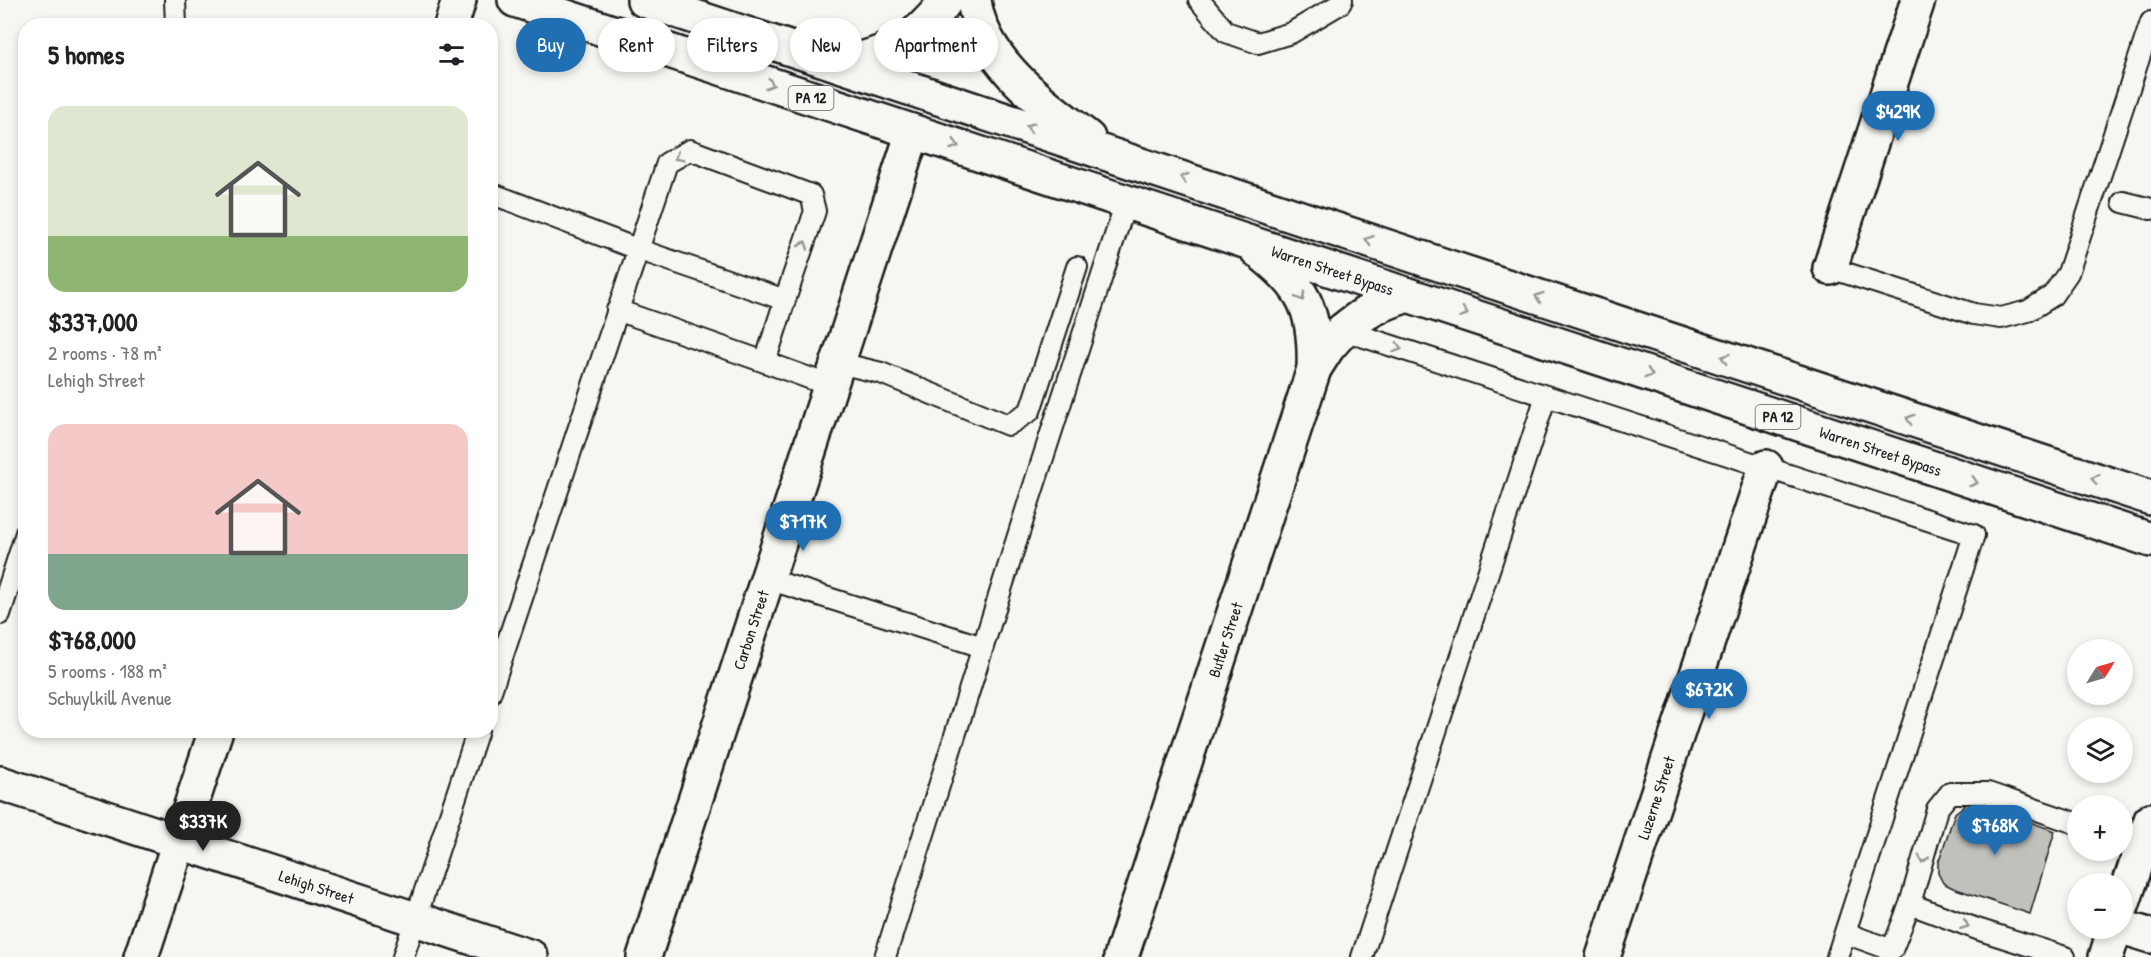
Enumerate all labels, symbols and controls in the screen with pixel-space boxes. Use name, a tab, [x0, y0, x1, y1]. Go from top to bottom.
chip: Buy	[516, 18, 586, 72]
chip: Rent	[598, 18, 675, 72]
chip: Filters	[687, 18, 778, 72]
chip: New	[790, 18, 862, 72]
chip: Apartment	[874, 18, 998, 72]
text: 5 homes	[48, 37, 124, 72]
icon: filters	[435, 38, 468, 71]
one-way arrow	[764, 77, 774, 90]
road number: PA 12	[788, 86, 834, 110]
pin: $429K	[1856, 91, 1940, 142]
text: $429K	[1876, 97, 1920, 124]
one-way arrow	[1025, 122, 1036, 135]
one-way arrow	[949, 138, 960, 151]
icon: home	[204, 145, 312, 253]
one-way arrow	[674, 150, 684, 162]
one-way arrow	[1179, 173, 1190, 186]
one-way arrow	[1364, 235, 1375, 248]
one-way arrow	[797, 240, 809, 251]
street label: Warren Street Bypass	[1269, 240, 1396, 300]
one-way arrow	[1294, 291, 1306, 301]
one-way arrow	[1535, 292, 1545, 304]
text: $337,000	[48, 304, 138, 339]
one-way arrow	[1458, 306, 1469, 319]
text: 2 rooms · 78 m²	[48, 339, 162, 366]
one-way arrow	[1392, 341, 1403, 353]
one-way arrow	[1720, 353, 1731, 365]
text: Lehigh Street	[48, 366, 145, 393]
one-way arrow	[1643, 367, 1654, 380]
road number: PA 12	[1756, 405, 1800, 429]
one-way arrow	[1905, 413, 1916, 426]
street label: Warren Street Bypass	[1817, 420, 1944, 481]
icon: home	[204, 463, 312, 571]
one-way arrow	[1968, 474, 1978, 487]
one-way arrow	[2090, 474, 2101, 487]
pin: $717K	[761, 501, 845, 552]
text: $717K	[779, 507, 827, 534]
street label: Carbon Street	[727, 587, 774, 673]
street label: Butler Street	[1203, 599, 1248, 680]
text: $768,000	[48, 622, 136, 657]
north arrow	[2067, 639, 2133, 705]
map controls	[2067, 639, 2133, 939]
text: 5 rooms · 188 m²	[48, 657, 167, 684]
pin: $672K	[1667, 669, 1751, 720]
text: $672K	[1685, 675, 1733, 702]
text: Schuylkill Avenue	[48, 684, 172, 711]
button: layers	[2067, 717, 2133, 783]
street label: Luzerne Street	[1632, 753, 1680, 842]
button: +	[2067, 795, 2133, 861]
pin: $337K	[161, 801, 245, 852]
pin: $768K	[1953, 805, 2037, 856]
text: $337K	[179, 807, 227, 834]
text: $768K	[1971, 811, 2019, 838]
one-way arrow	[1918, 853, 1930, 864]
street label: Lehigh Street	[276, 864, 357, 909]
button: −	[2067, 873, 2133, 939]
one-way arrow	[1959, 918, 1970, 930]

